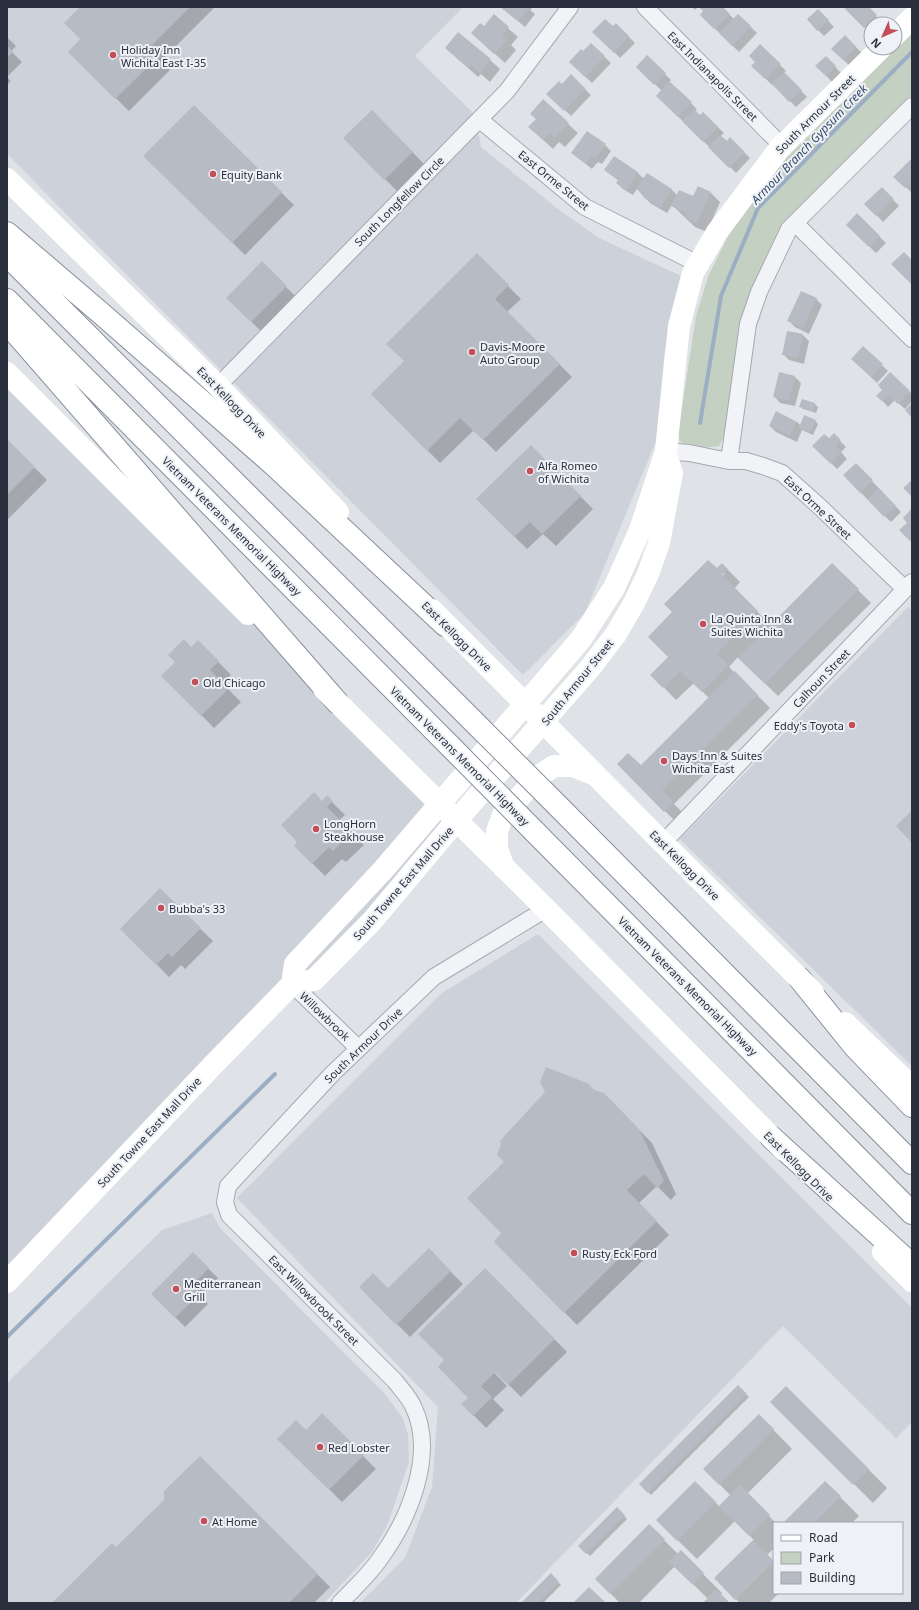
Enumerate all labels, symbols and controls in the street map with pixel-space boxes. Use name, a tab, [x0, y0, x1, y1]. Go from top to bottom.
north arrow	[863, 16, 903, 56]
street label: East Indianapolis Street	[665, 28, 761, 124]
text: N	[867, 35, 884, 52]
place label: Holiday Inn Wichita East I-35	[121, 42, 206, 70]
marker: Holiday Inn Wichita East I-35	[108, 50, 118, 60]
street label: South Armour Street	[772, 71, 858, 157]
water label: Armour Branch Gypsum Creek	[746, 80, 872, 208]
street label: East Orme Street	[515, 147, 593, 213]
street label: South Longfellow Circle	[351, 153, 447, 249]
place label: Equity Bank	[221, 167, 282, 182]
marker: Equity Bank	[208, 169, 218, 179]
place label: Davis-Moore Auto Group	[480, 339, 545, 367]
marker: Davis-Moore Auto Group	[467, 347, 477, 357]
street label: East Kellogg Drive	[194, 363, 270, 441]
street label: Vietnam Veterans Memorial Highway	[159, 453, 305, 599]
place label: Alfa Romeo of Wichita	[538, 458, 598, 486]
marker: Alfa Romeo of Wichita	[525, 466, 535, 476]
street label: East Orme Street	[781, 472, 855, 542]
street label: East Kellogg Drive	[419, 598, 495, 674]
place label: La Quinta Inn & Suites Wichita	[711, 611, 793, 639]
marker: La Quinta Inn & Suites Wichita	[698, 619, 708, 629]
street label: South Armour Street	[538, 636, 616, 728]
street label: Calhoun Street	[789, 645, 853, 711]
place label: Old Chicago	[203, 675, 266, 690]
marker: Old Chicago	[190, 677, 200, 687]
street label: Vietnam Veterans Memorial Highway	[387, 683, 533, 829]
place label: Eddy's Toyota	[774, 718, 844, 733]
marker: Eddy's Toyota	[847, 720, 857, 730]
place label: Days Inn & Suites Wichita East	[672, 748, 762, 776]
marker: Days Inn & Suites Wichita East	[659, 756, 669, 766]
place label: LongHorn Steakhouse	[324, 816, 384, 844]
street label: South Towne East Mall Drive	[350, 823, 456, 943]
marker: LongHorn Steakhouse	[311, 824, 321, 834]
street label: East Kellogg Drive	[647, 827, 723, 903]
place label: Bubba's 33	[169, 901, 225, 916]
marker: Bubba's 33	[156, 903, 166, 913]
street label: Vietnam Veterans Memorial Highway	[615, 913, 761, 1059]
street label: Willowbrook	[297, 988, 353, 1044]
street label: South Armour Drive	[321, 1004, 405, 1086]
street label: South Towne East Mall Drive	[94, 1074, 204, 1190]
street label: East Kellogg Drive	[761, 1128, 837, 1204]
place label: Rusty Eck Ford	[582, 1246, 657, 1261]
marker: Rusty Eck Ford	[569, 1248, 579, 1258]
street label: East Willowbrook Street	[266, 1252, 362, 1348]
place label: Mediterranean Grill	[184, 1276, 261, 1304]
marker: Mediterranean Grill	[171, 1284, 181, 1294]
place label: Red Lobster	[328, 1440, 390, 1455]
marker: Red Lobster	[315, 1442, 325, 1452]
place label: At Home	[212, 1514, 257, 1529]
marker: At Home	[199, 1516, 209, 1526]
legend	[773, 1522, 903, 1594]
text: Road	[809, 1529, 838, 1546]
text: Park	[809, 1549, 835, 1566]
text: Building	[809, 1569, 856, 1586]

